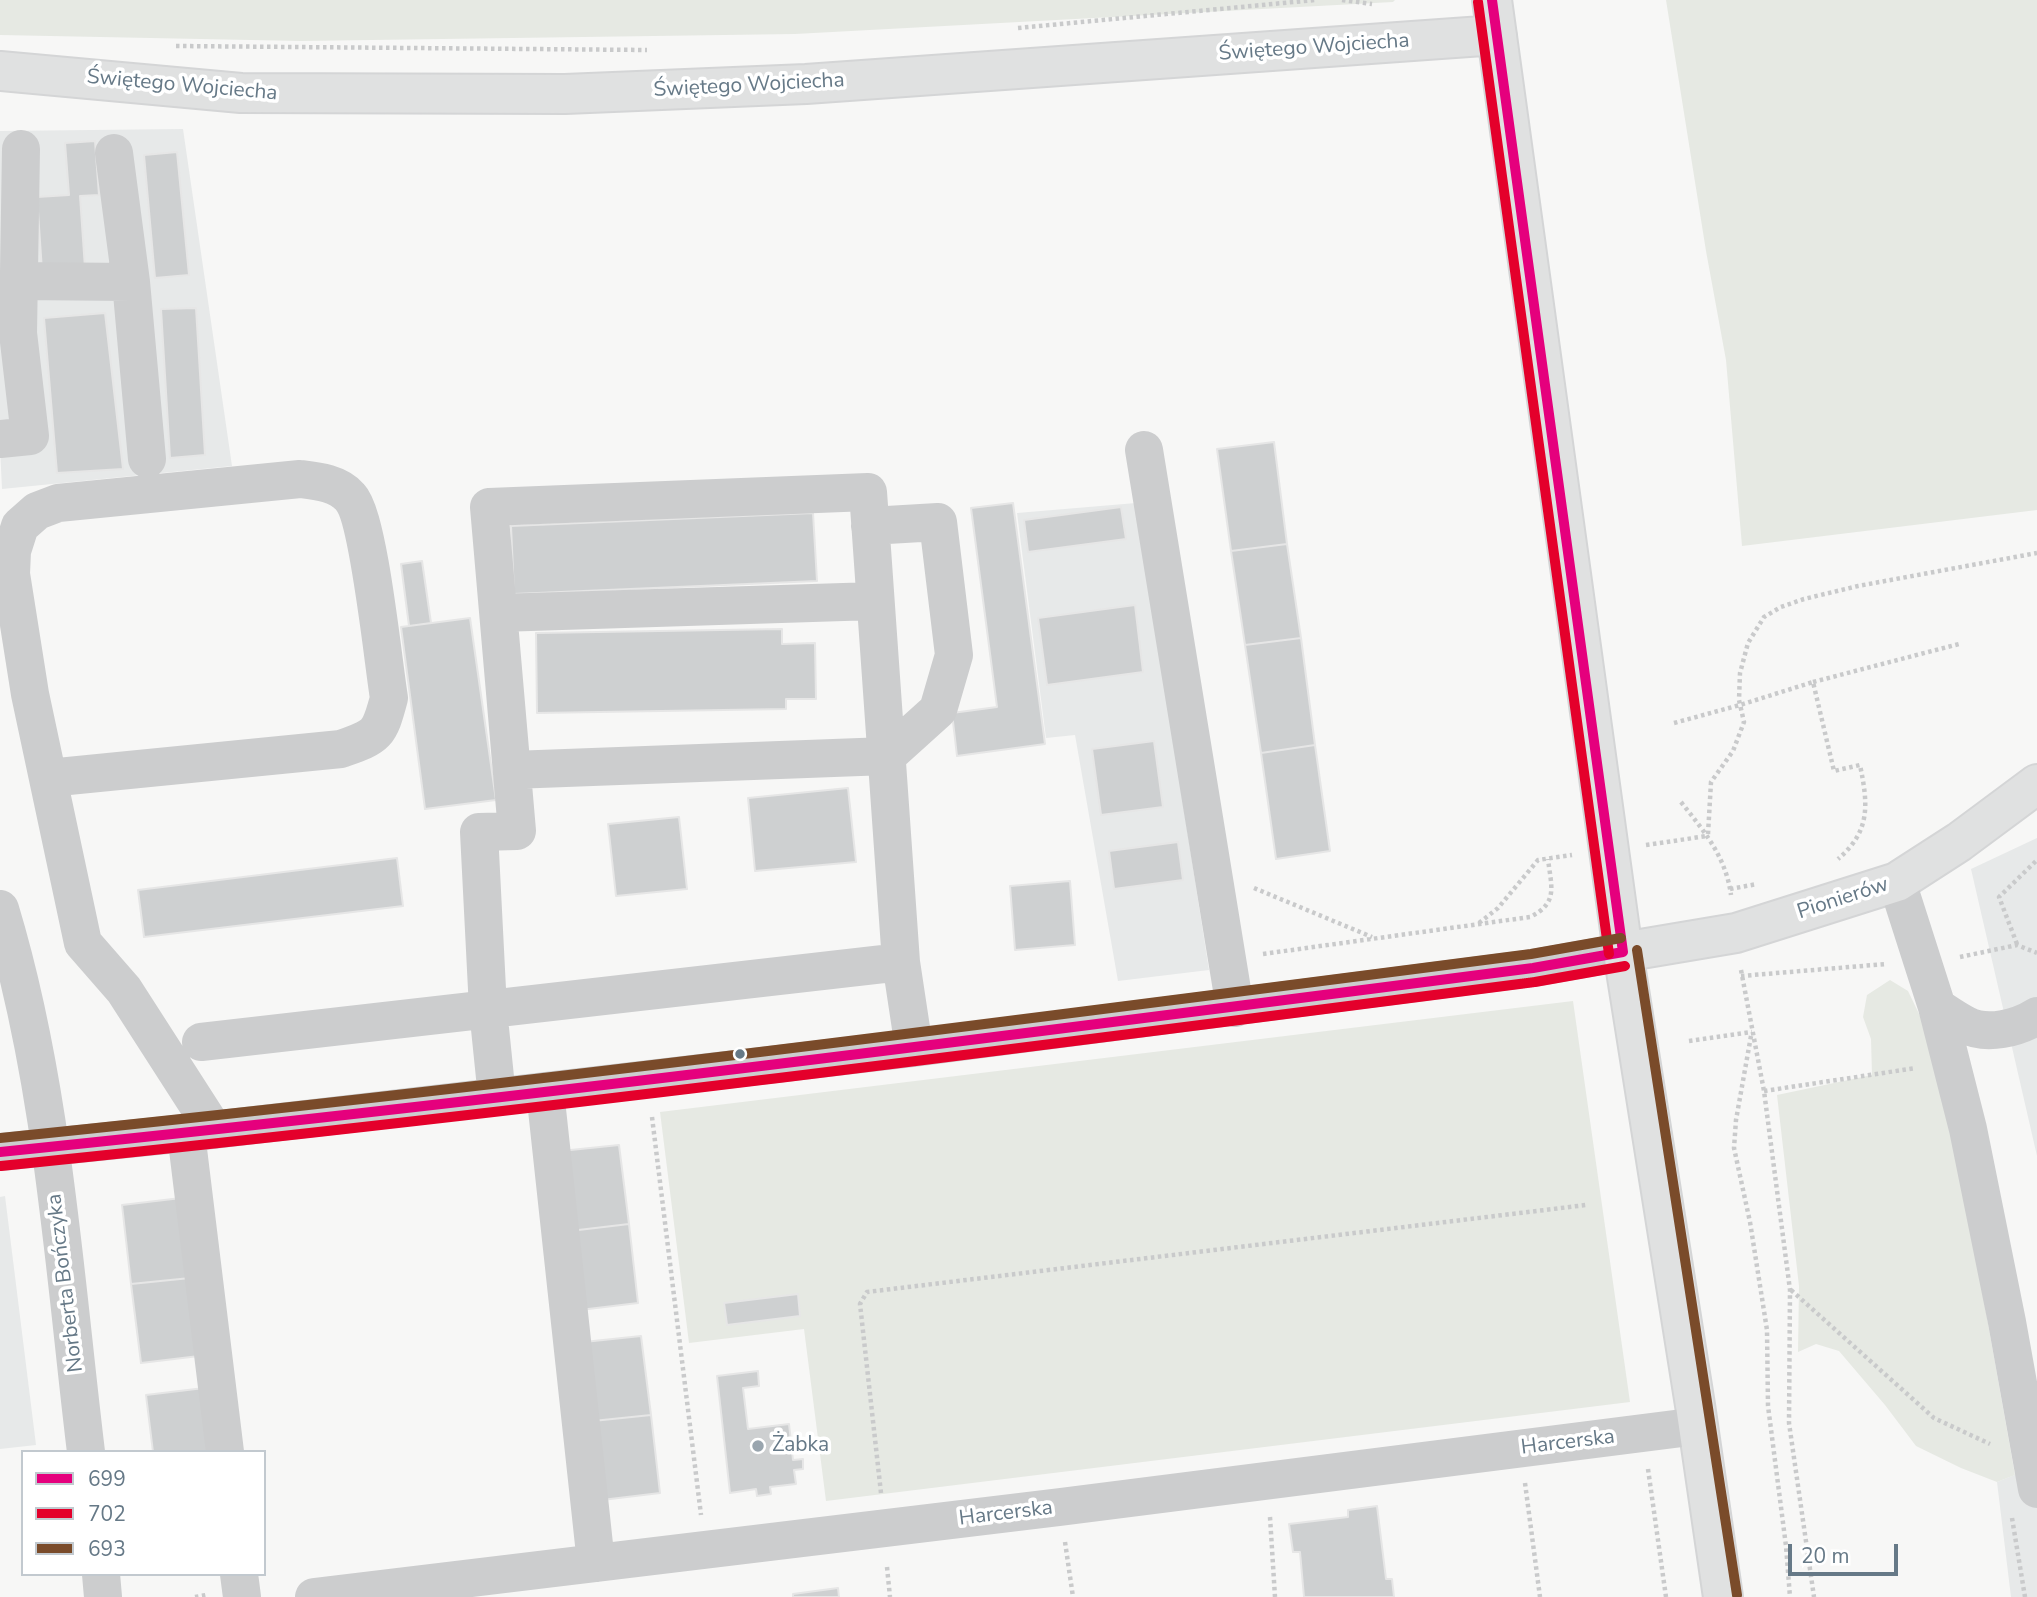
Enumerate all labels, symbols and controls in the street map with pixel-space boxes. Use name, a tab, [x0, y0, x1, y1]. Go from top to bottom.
street label: Świętego Wojciecha	[1218, 29, 1410, 67]
street label: Świętego Wojciecha	[86, 65, 278, 107]
street label: Świętego Wojciecha	[653, 68, 845, 104]
street label: Pionierów	[1794, 872, 1892, 926]
unlabelled marker	[733, 1047, 747, 1061]
street label: Norberta Bończyka	[43, 1192, 89, 1374]
street label: Harcerska	[1520, 1425, 1616, 1461]
place label: Żabka	[772, 1433, 829, 1459]
marker: Żabka	[750, 1438, 766, 1454]
legend	[21, 1450, 266, 1576]
text: 699	[88, 1465, 126, 1493]
street label: Harcerska	[958, 1496, 1054, 1532]
text: 702	[88, 1500, 126, 1528]
scale bar	[1792, 1530, 1902, 1574]
text: 693	[88, 1535, 126, 1563]
text: 20 m	[1801, 1542, 1850, 1570]

